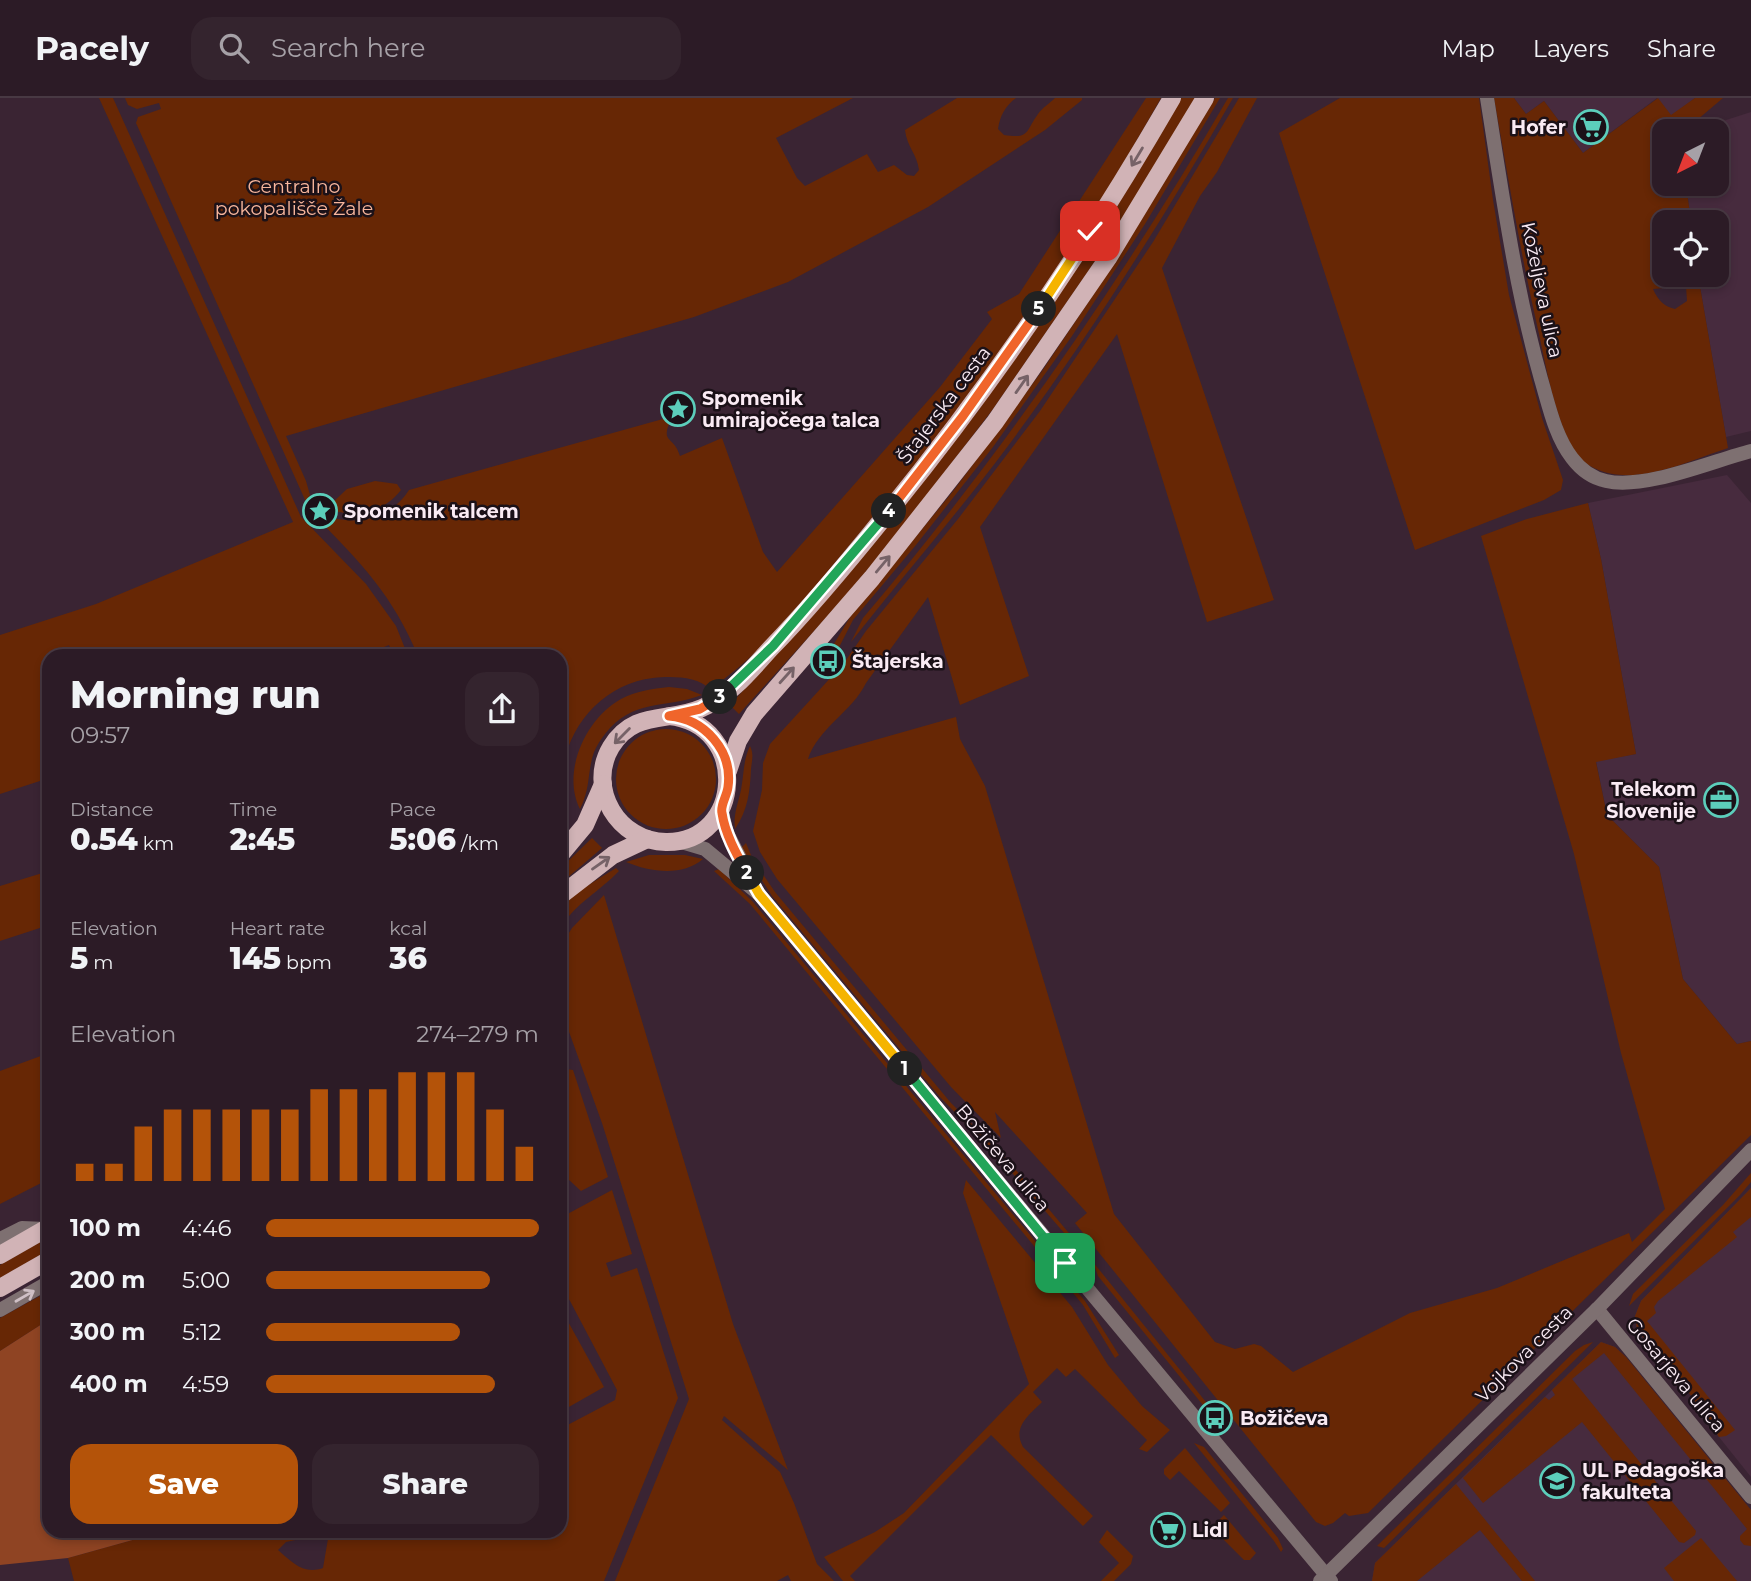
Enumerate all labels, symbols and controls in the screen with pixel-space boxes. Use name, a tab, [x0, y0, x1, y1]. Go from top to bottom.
search box	[191, 17, 681, 80]
text: Pacely	[35, 28, 149, 68]
icon: search	[215, 29, 253, 67]
text: Search here	[271, 32, 426, 64]
text: Map	[1441, 34, 1495, 63]
text: Layers	[1533, 34, 1609, 63]
text: Share	[1647, 34, 1716, 63]
supermarket icon: Hofer	[1572, 108, 1610, 146]
place label: Hofer	[1511, 116, 1566, 139]
north arrow	[1652, 119, 1729, 196]
map controls	[1652, 119, 1729, 287]
one-way arrow	[1129, 146, 1143, 166]
park label: Centralno pokopališče Žale	[215, 175, 373, 220]
pin	[1060, 201, 1120, 261]
button: locate	[1652, 210, 1729, 287]
icon: check	[1071, 212, 1109, 250]
street label: Koželjeva ulica	[1516, 220, 1568, 360]
pin: 5	[1021, 292, 1056, 326]
text: 5	[1033, 297, 1044, 320]
street label: Štajerska cesta	[892, 342, 996, 468]
one-way arrow	[1015, 375, 1030, 394]
place label: Spomenik umirajočega talca	[702, 387, 880, 432]
place icon: Spomenik umirajočega talca	[659, 390, 697, 428]
place icon: Spomenik talcem	[301, 492, 339, 530]
pin: 4	[872, 494, 906, 528]
text: 4	[882, 499, 895, 522]
place label: Spomenik talcem	[344, 500, 519, 523]
one-way arrow	[875, 555, 891, 573]
bus stop icon: Štajerska	[809, 642, 847, 680]
place label: Štajerska	[852, 649, 944, 673]
one-way arrow	[778, 667, 795, 684]
text: Morning run	[70, 671, 321, 718]
button: share	[465, 672, 539, 746]
pin: 3	[702, 680, 738, 714]
text: 3	[714, 685, 725, 708]
text: 09:57	[70, 721, 130, 749]
one-way arrow	[613, 727, 630, 744]
place label: Telekom Slovenije	[1606, 778, 1696, 823]
office icon: Telekom Slovenije	[1702, 781, 1740, 819]
text: Distance	[70, 798, 153, 821]
text: Time	[230, 798, 277, 821]
text: Pace	[389, 798, 436, 821]
text: 0.54	[70, 821, 138, 858]
text: 2:45	[230, 821, 295, 858]
text: 5:06	[389, 821, 456, 858]
text: km	[138, 832, 174, 855]
text: /km	[456, 832, 499, 855]
one-way arrow	[591, 856, 610, 871]
pin: 2	[730, 856, 764, 890]
text: 2	[741, 861, 752, 884]
text: Elevation	[70, 917, 158, 940]
text: Heart rate	[230, 917, 325, 940]
text: kcal	[389, 917, 427, 940]
text: 5	[70, 940, 88, 977]
text: 145	[230, 940, 281, 977]
text: 36	[389, 940, 427, 977]
text: m	[88, 951, 113, 974]
text: bpm	[281, 951, 332, 974]
text: Elevation	[70, 1020, 176, 1048]
text: 274–279 m	[416, 1020, 539, 1048]
pin: 1	[888, 1052, 922, 1086]
text: 1	[901, 1057, 908, 1080]
street label: Božičeva ulica	[951, 1099, 1055, 1217]
text: 100 m	[70, 1214, 141, 1242]
text: 4:46	[182, 1214, 231, 1242]
pin	[1035, 1233, 1095, 1293]
icon: arrive	[1046, 1244, 1084, 1282]
text: 200 m	[70, 1266, 145, 1294]
text: 5:00	[182, 1266, 230, 1294]
one-way arrow	[14, 1289, 34, 1303]
street label: Vojkova cesta	[1471, 1301, 1577, 1407]
street label: Gosarjeva ulica	[1621, 1313, 1731, 1437]
text: 300 m	[70, 1318, 146, 1346]
text: 5:12	[182, 1318, 221, 1346]
text: 400 m	[70, 1370, 148, 1398]
text: 4:59	[182, 1370, 229, 1398]
bus stop icon: Božičeva	[1196, 1399, 1234, 1437]
place label: Božičeva	[1240, 1407, 1328, 1430]
button: Save	[70, 1444, 298, 1524]
button: Share	[312, 1444, 539, 1524]
place label: UL Pedagoška fakulteta	[1582, 1459, 1724, 1504]
school or university icon: UL Pedagoška fakulteta	[1538, 1462, 1576, 1500]
supermarket icon: Lidl	[1149, 1511, 1187, 1549]
place label: Lidl	[1192, 1519, 1228, 1542]

